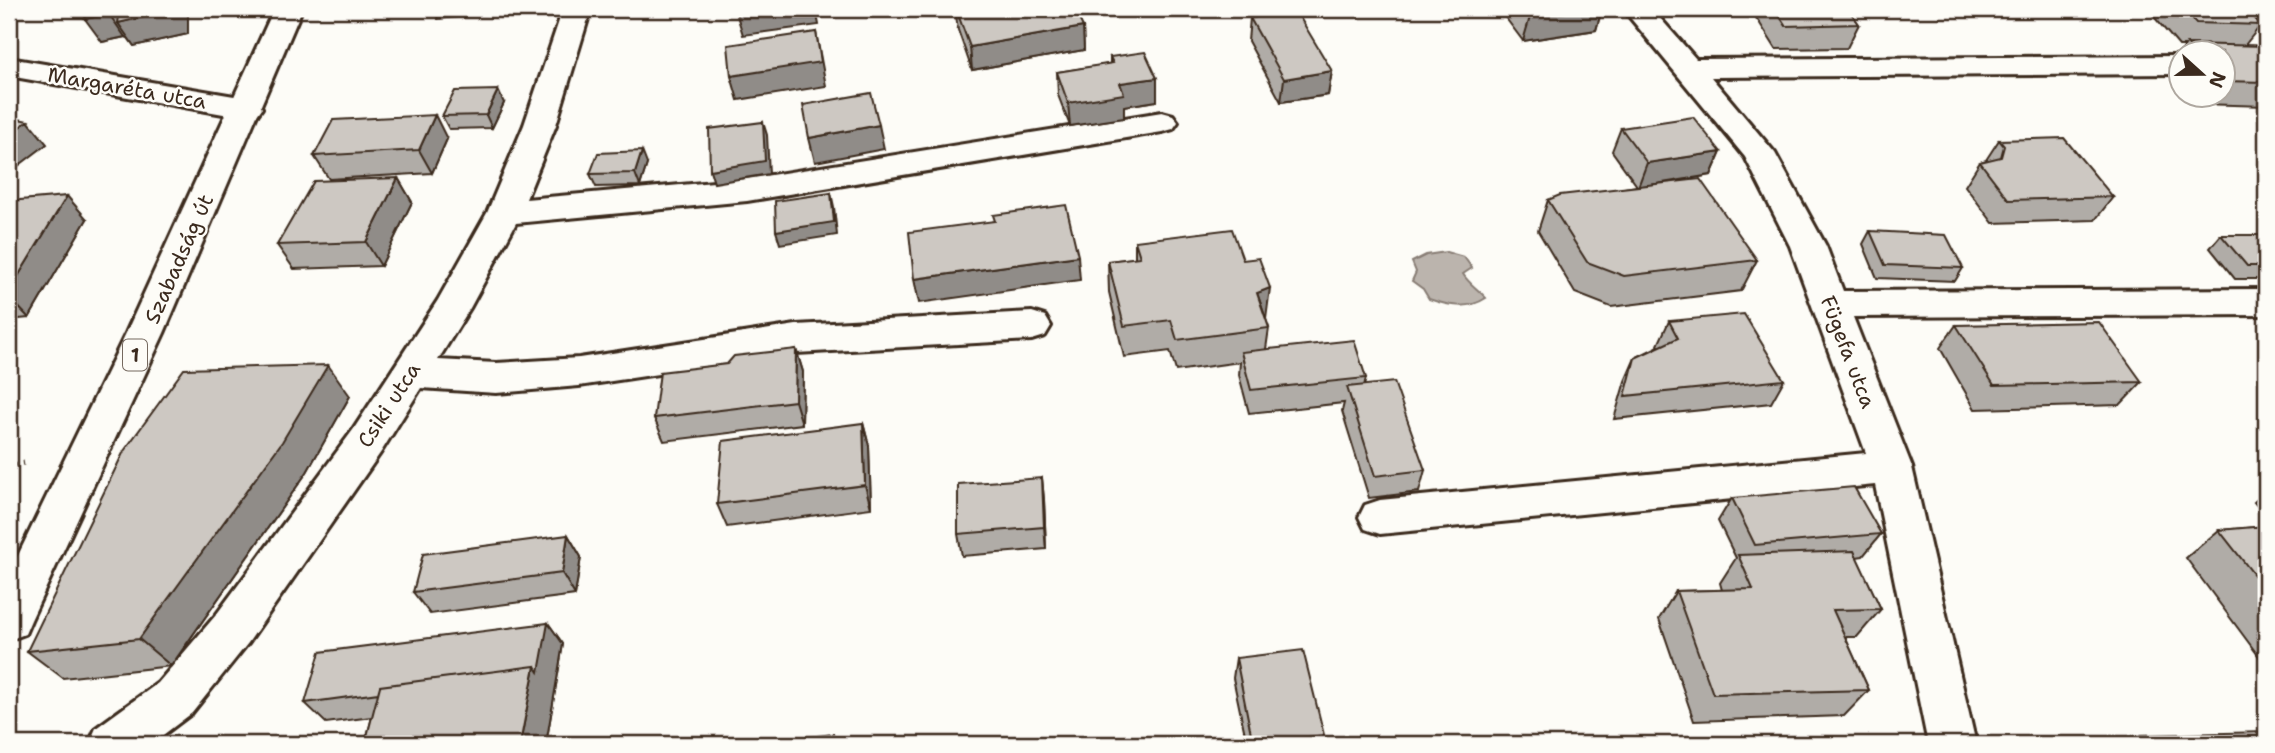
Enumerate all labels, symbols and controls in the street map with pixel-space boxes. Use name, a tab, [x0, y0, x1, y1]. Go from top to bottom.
north arrow	[2166, 38, 2236, 108]
street label: Margaréta utca	[46, 60, 208, 116]
text: N	[2203, 68, 2232, 91]
street label: Szabadság út	[138, 190, 220, 328]
street label: Fügefa utca	[1814, 292, 1882, 412]
road number: 1	[123, 340, 147, 370]
street label: Csiki utca	[351, 357, 427, 453]

